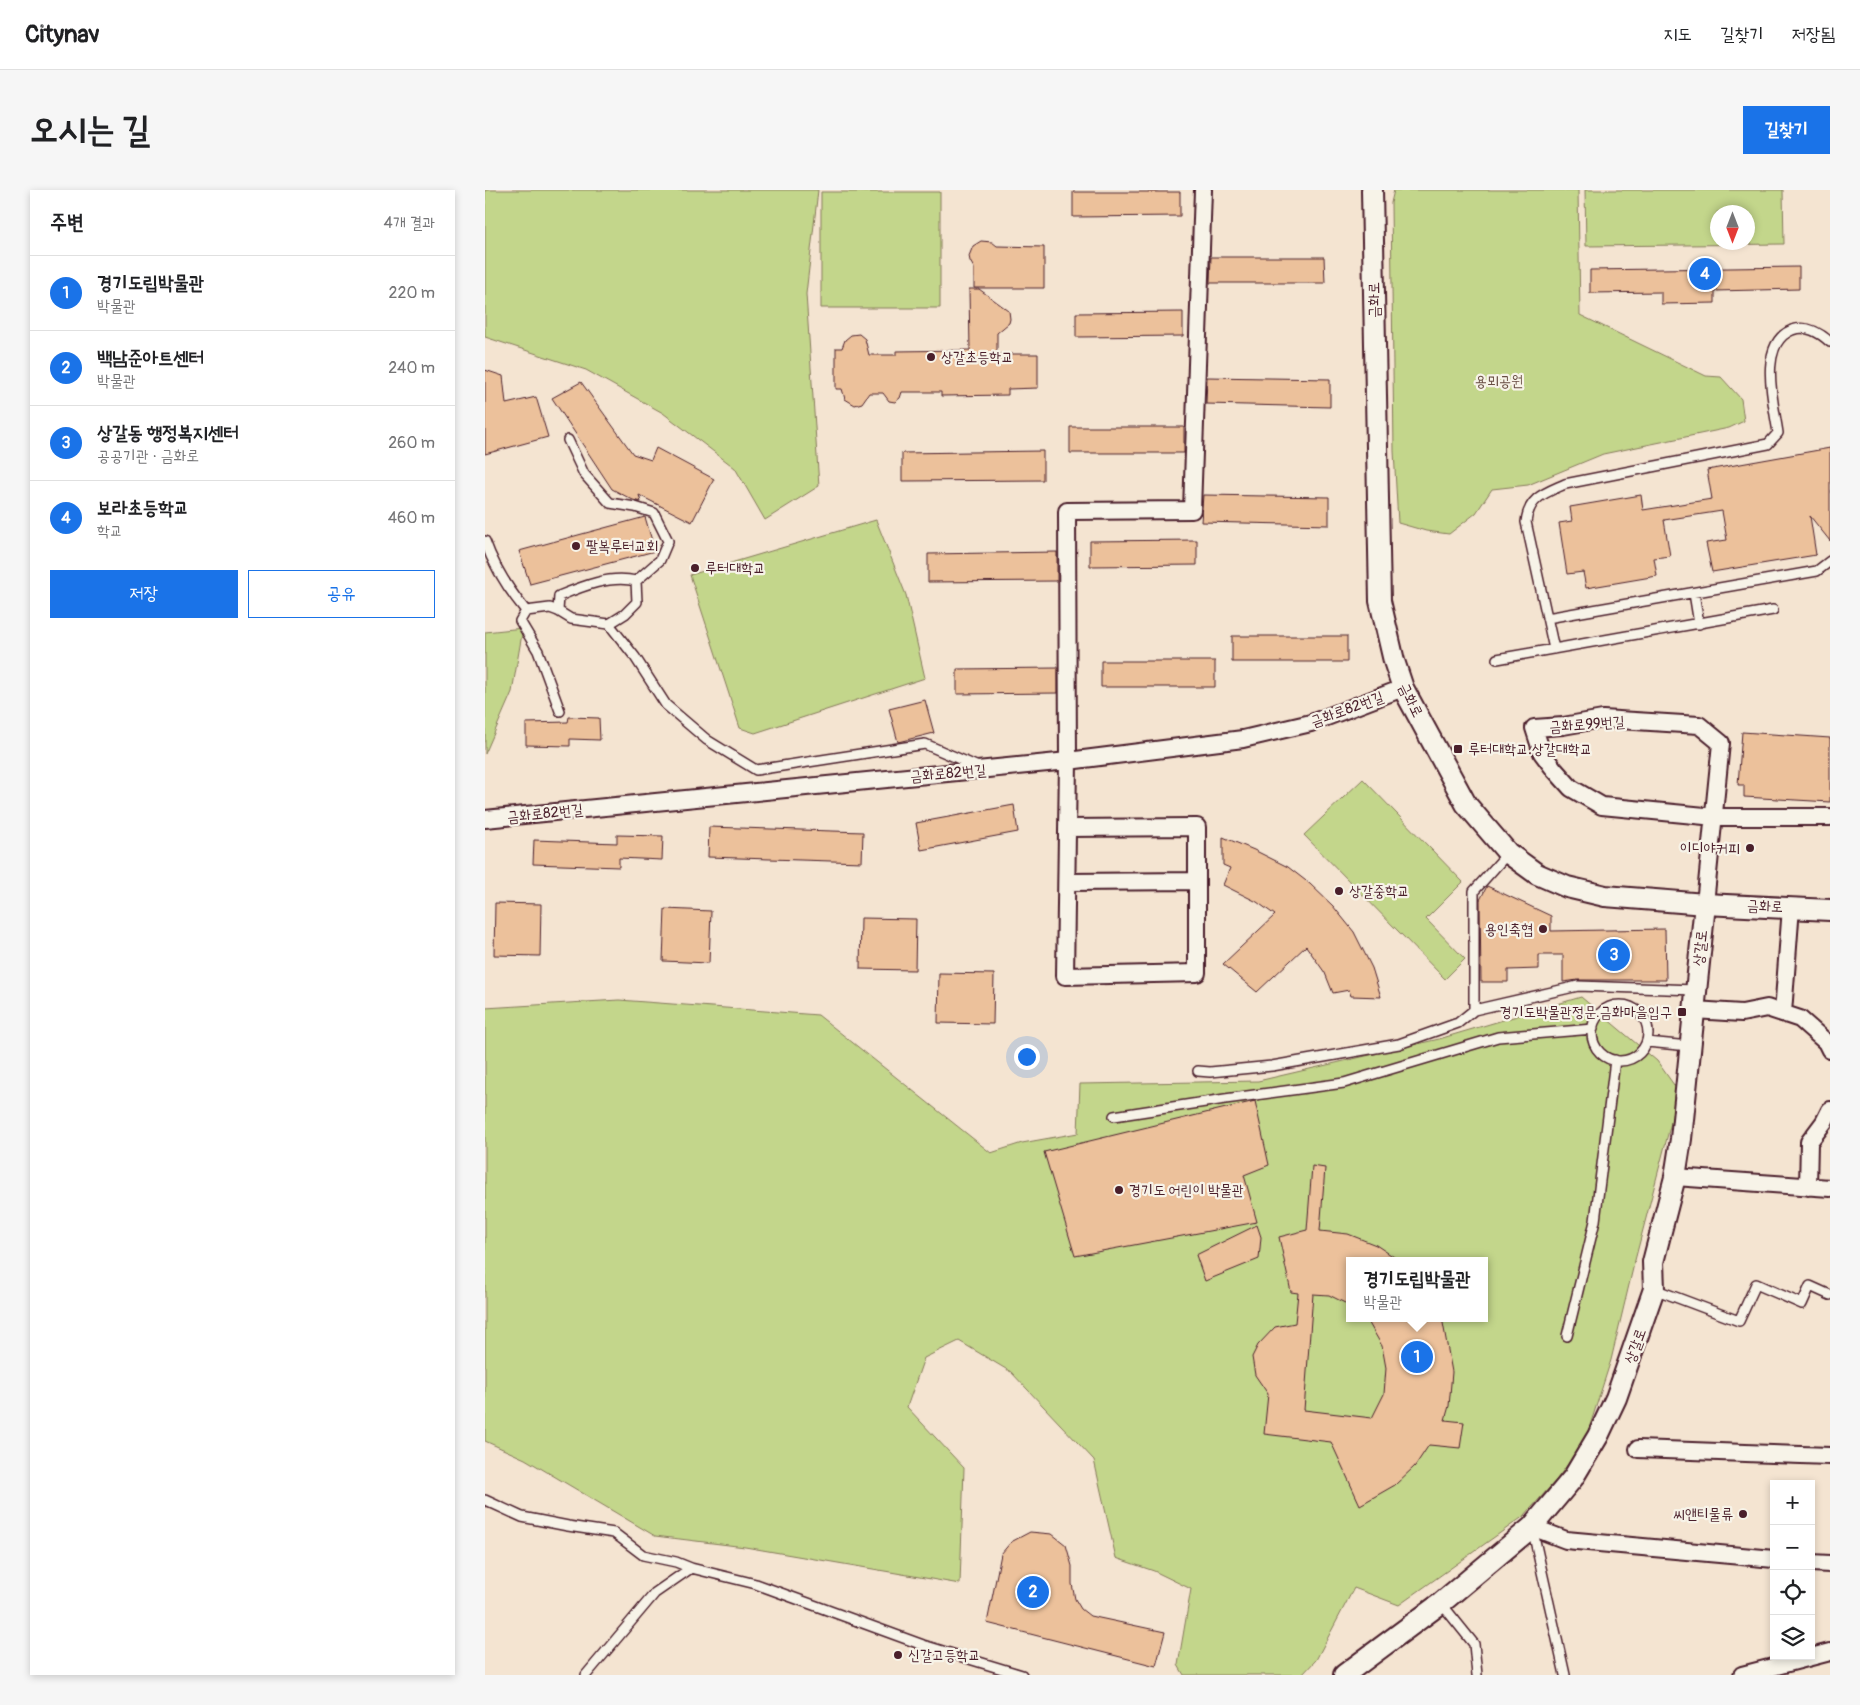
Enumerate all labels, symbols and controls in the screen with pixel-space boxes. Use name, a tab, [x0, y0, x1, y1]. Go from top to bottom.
text: Citynav	[25, 20, 100, 49]
text: 지도	[1663, 23, 1692, 46]
text: 길찾기	[1720, 23, 1764, 46]
text: 저장됨	[1792, 23, 1835, 46]
button: 길찾기	[1743, 106, 1830, 154]
text: 오시는 길	[30, 108, 150, 152]
north arrow	[1710, 205, 1755, 250]
text: 주변	[50, 209, 84, 236]
text: 4개 결과	[384, 213, 435, 233]
pin: 4	[1689, 255, 1721, 293]
text: 경기도립박물관	[97, 271, 204, 295]
street label: 금화로	[1365, 282, 1384, 318]
text: 1	[63, 283, 69, 303]
text: 220 m	[389, 283, 435, 303]
text: 박물관	[97, 296, 136, 316]
text: 백남준아트센터	[97, 346, 204, 370]
place label: 상갈초등학교	[941, 348, 1013, 367]
marker: 상갈초등학교	[925, 351, 937, 363]
text: 2	[62, 358, 70, 378]
text: 240 m	[388, 358, 435, 378]
text: 박물관	[97, 371, 136, 391]
park label: 용뫼공원	[1475, 372, 1523, 391]
text: 상갈동 행정복지센터	[97, 421, 239, 445]
text: 3	[62, 433, 70, 453]
text: 260 m	[388, 433, 435, 453]
text: 공공기관 · 금화로	[97, 446, 199, 466]
text: 보라초등학교	[97, 496, 189, 520]
text: 4	[61, 508, 71, 528]
text: 460 m	[388, 508, 435, 528]
text: 학교	[97, 521, 123, 541]
place label: 팔복루터교회	[586, 537, 658, 556]
marker: 팔복루터교회	[570, 540, 582, 552]
place label: 루터대학교	[705, 559, 765, 578]
marker: 루터대학교	[689, 562, 701, 574]
button: 저장	[50, 570, 238, 618]
button: 공유	[248, 570, 435, 618]
street label: 금화로	[1394, 680, 1427, 721]
street label: 금화로82번길	[1308, 687, 1386, 731]
street label: 금화로99번길	[1549, 712, 1626, 737]
place label: 루터대학교.상갈대학교	[1468, 740, 1592, 759]
marker: 루터대학교.상갈대학교	[1452, 743, 1464, 755]
street label: 금화로82번길	[909, 761, 987, 786]
street label: 금화로82번길	[506, 800, 584, 827]
place label: 이디야커피	[1680, 839, 1740, 858]
marker: 이디야커피	[1744, 842, 1756, 854]
place label: 상갈중학교	[1349, 882, 1409, 901]
marker: 상갈중학교	[1333, 885, 1345, 897]
street label: 금화로	[1747, 896, 1783, 917]
place label: 용인축협	[1485, 920, 1533, 939]
marker: 용인축협	[1537, 923, 1549, 935]
street label: 상갈로	[1689, 929, 1712, 967]
pin: 3	[1598, 936, 1630, 974]
place label: 경기도박물관정문.금화마을입구	[1500, 1003, 1672, 1022]
marker: 경기도박물관정문.금화마을입구	[1676, 1006, 1688, 1018]
your location	[1014, 1044, 1040, 1070]
place label: 경기도 어린이 박물관	[1129, 1181, 1244, 1200]
marker: 경기도 어린이 박물관	[1113, 1184, 1125, 1196]
popup	[1346, 1257, 1488, 1322]
text: 경기도립박물관	[1363, 1267, 1471, 1291]
text: 박물관	[1363, 1292, 1402, 1312]
street label: 상갈로	[1620, 1326, 1651, 1366]
pin: 1	[1401, 1338, 1433, 1376]
map controls	[1770, 1480, 1815, 1660]
button: +	[1770, 1480, 1815, 1525]
place label: 씨앤티물류	[1673, 1505, 1733, 1524]
marker: 씨앤티물류	[1737, 1508, 1749, 1520]
button: −	[1770, 1525, 1815, 1570]
button: locate	[1770, 1570, 1815, 1615]
pin: 2	[1017, 1573, 1049, 1611]
button: layers	[1770, 1615, 1815, 1660]
place label: 신갈고등학교	[908, 1646, 980, 1665]
marker: 신갈고등학교	[892, 1649, 904, 1661]

